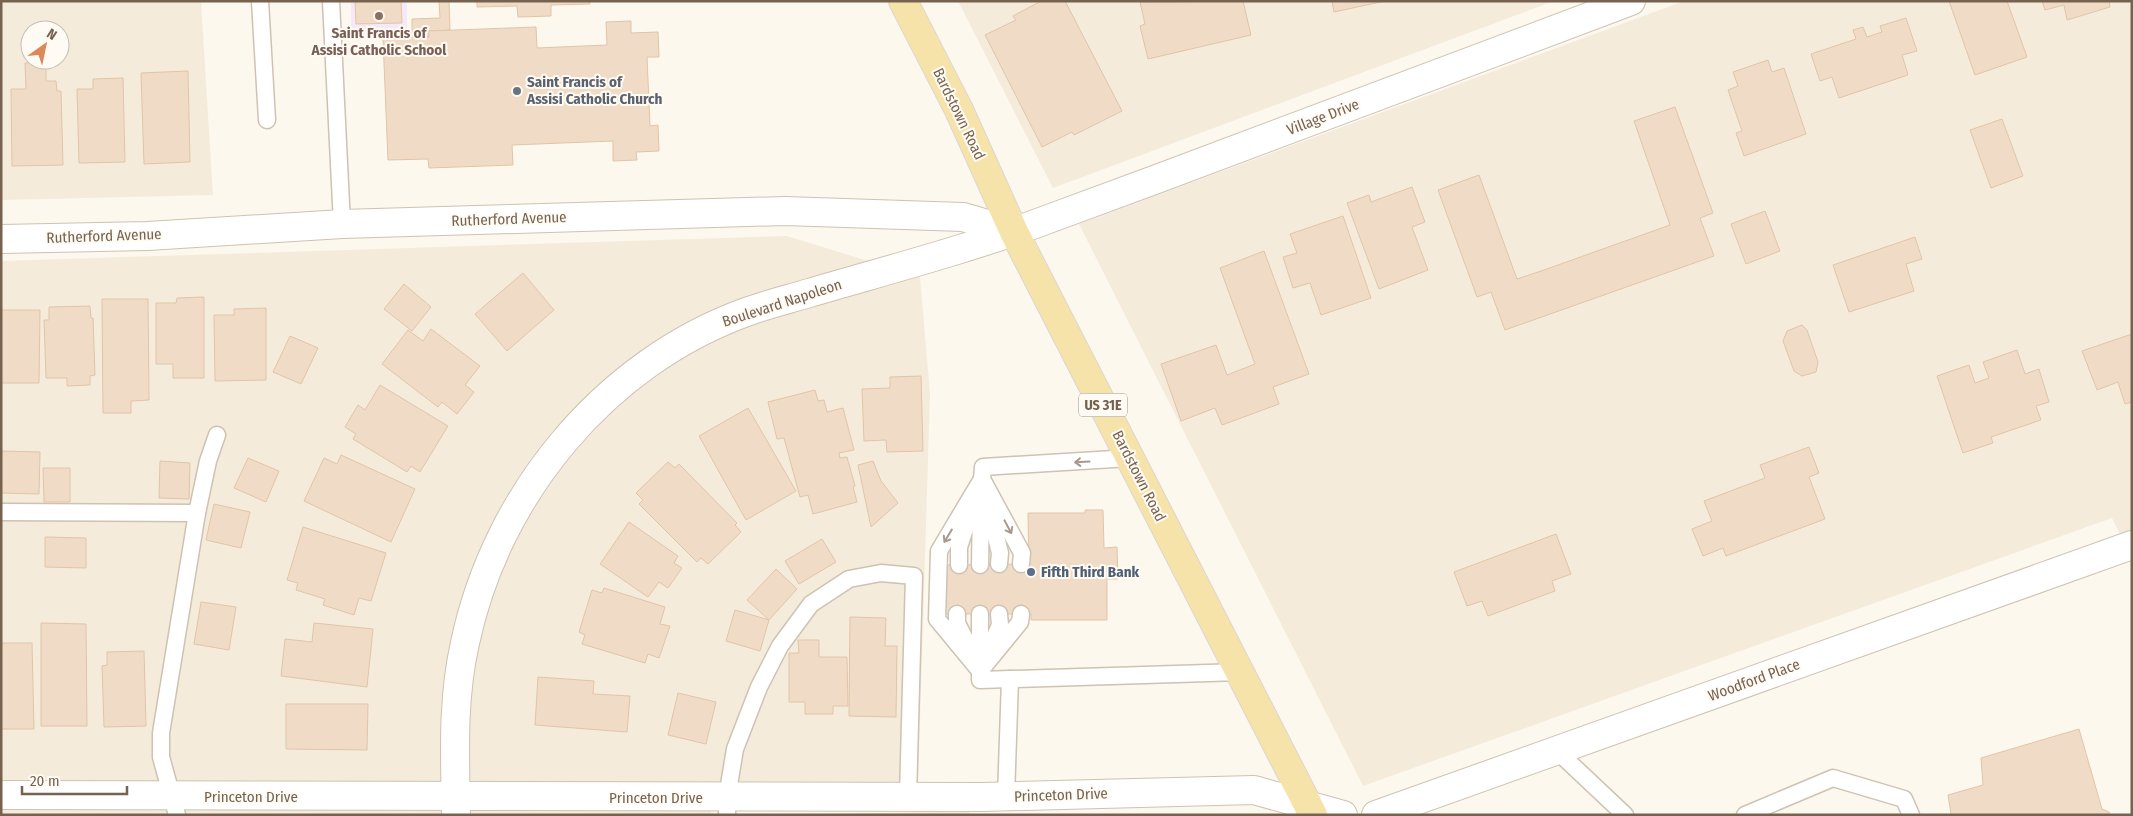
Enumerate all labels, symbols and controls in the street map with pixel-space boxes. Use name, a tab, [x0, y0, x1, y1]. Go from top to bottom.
marker: Saint Francis of Assisi Catholic School	[373, 10, 385, 22]
north arrow	[20, 20, 70, 70]
place label: Saint Francis of Assisi Catholic School	[311, 24, 447, 59]
text: N	[44, 25, 60, 44]
street label: Bardstown Road	[929, 65, 989, 163]
place label: Saint Francis of Assisi Catholic Church	[526, 73, 663, 108]
marker: Saint Francis of Assisi Catholic Church	[511, 85, 523, 97]
street label: Village Drive	[1284, 95, 1362, 139]
street label: Rutherford Avenue	[451, 208, 567, 230]
street label: Rutherford Avenue	[46, 225, 162, 247]
street label: Boulevard Napoleon	[720, 275, 844, 331]
road number: US 31E	[1079, 394, 1127, 416]
street label: Bardstown Road	[1108, 427, 1170, 525]
one-way arrow	[1074, 457, 1090, 466]
one-way arrow	[1004, 519, 1013, 534]
one-way arrow	[942, 528, 952, 542]
place label: Fifth Third Bank	[1041, 563, 1140, 581]
marker: Fifth Third Bank	[1025, 566, 1037, 578]
street label: Woodford Place	[1706, 655, 1802, 705]
scale bar	[22, 764, 128, 796]
text: 20 m	[30, 772, 60, 790]
street label: Princeton Drive	[1014, 784, 1108, 806]
street label: Princeton Drive	[204, 788, 298, 806]
street label: Princeton Drive	[609, 789, 703, 807]

